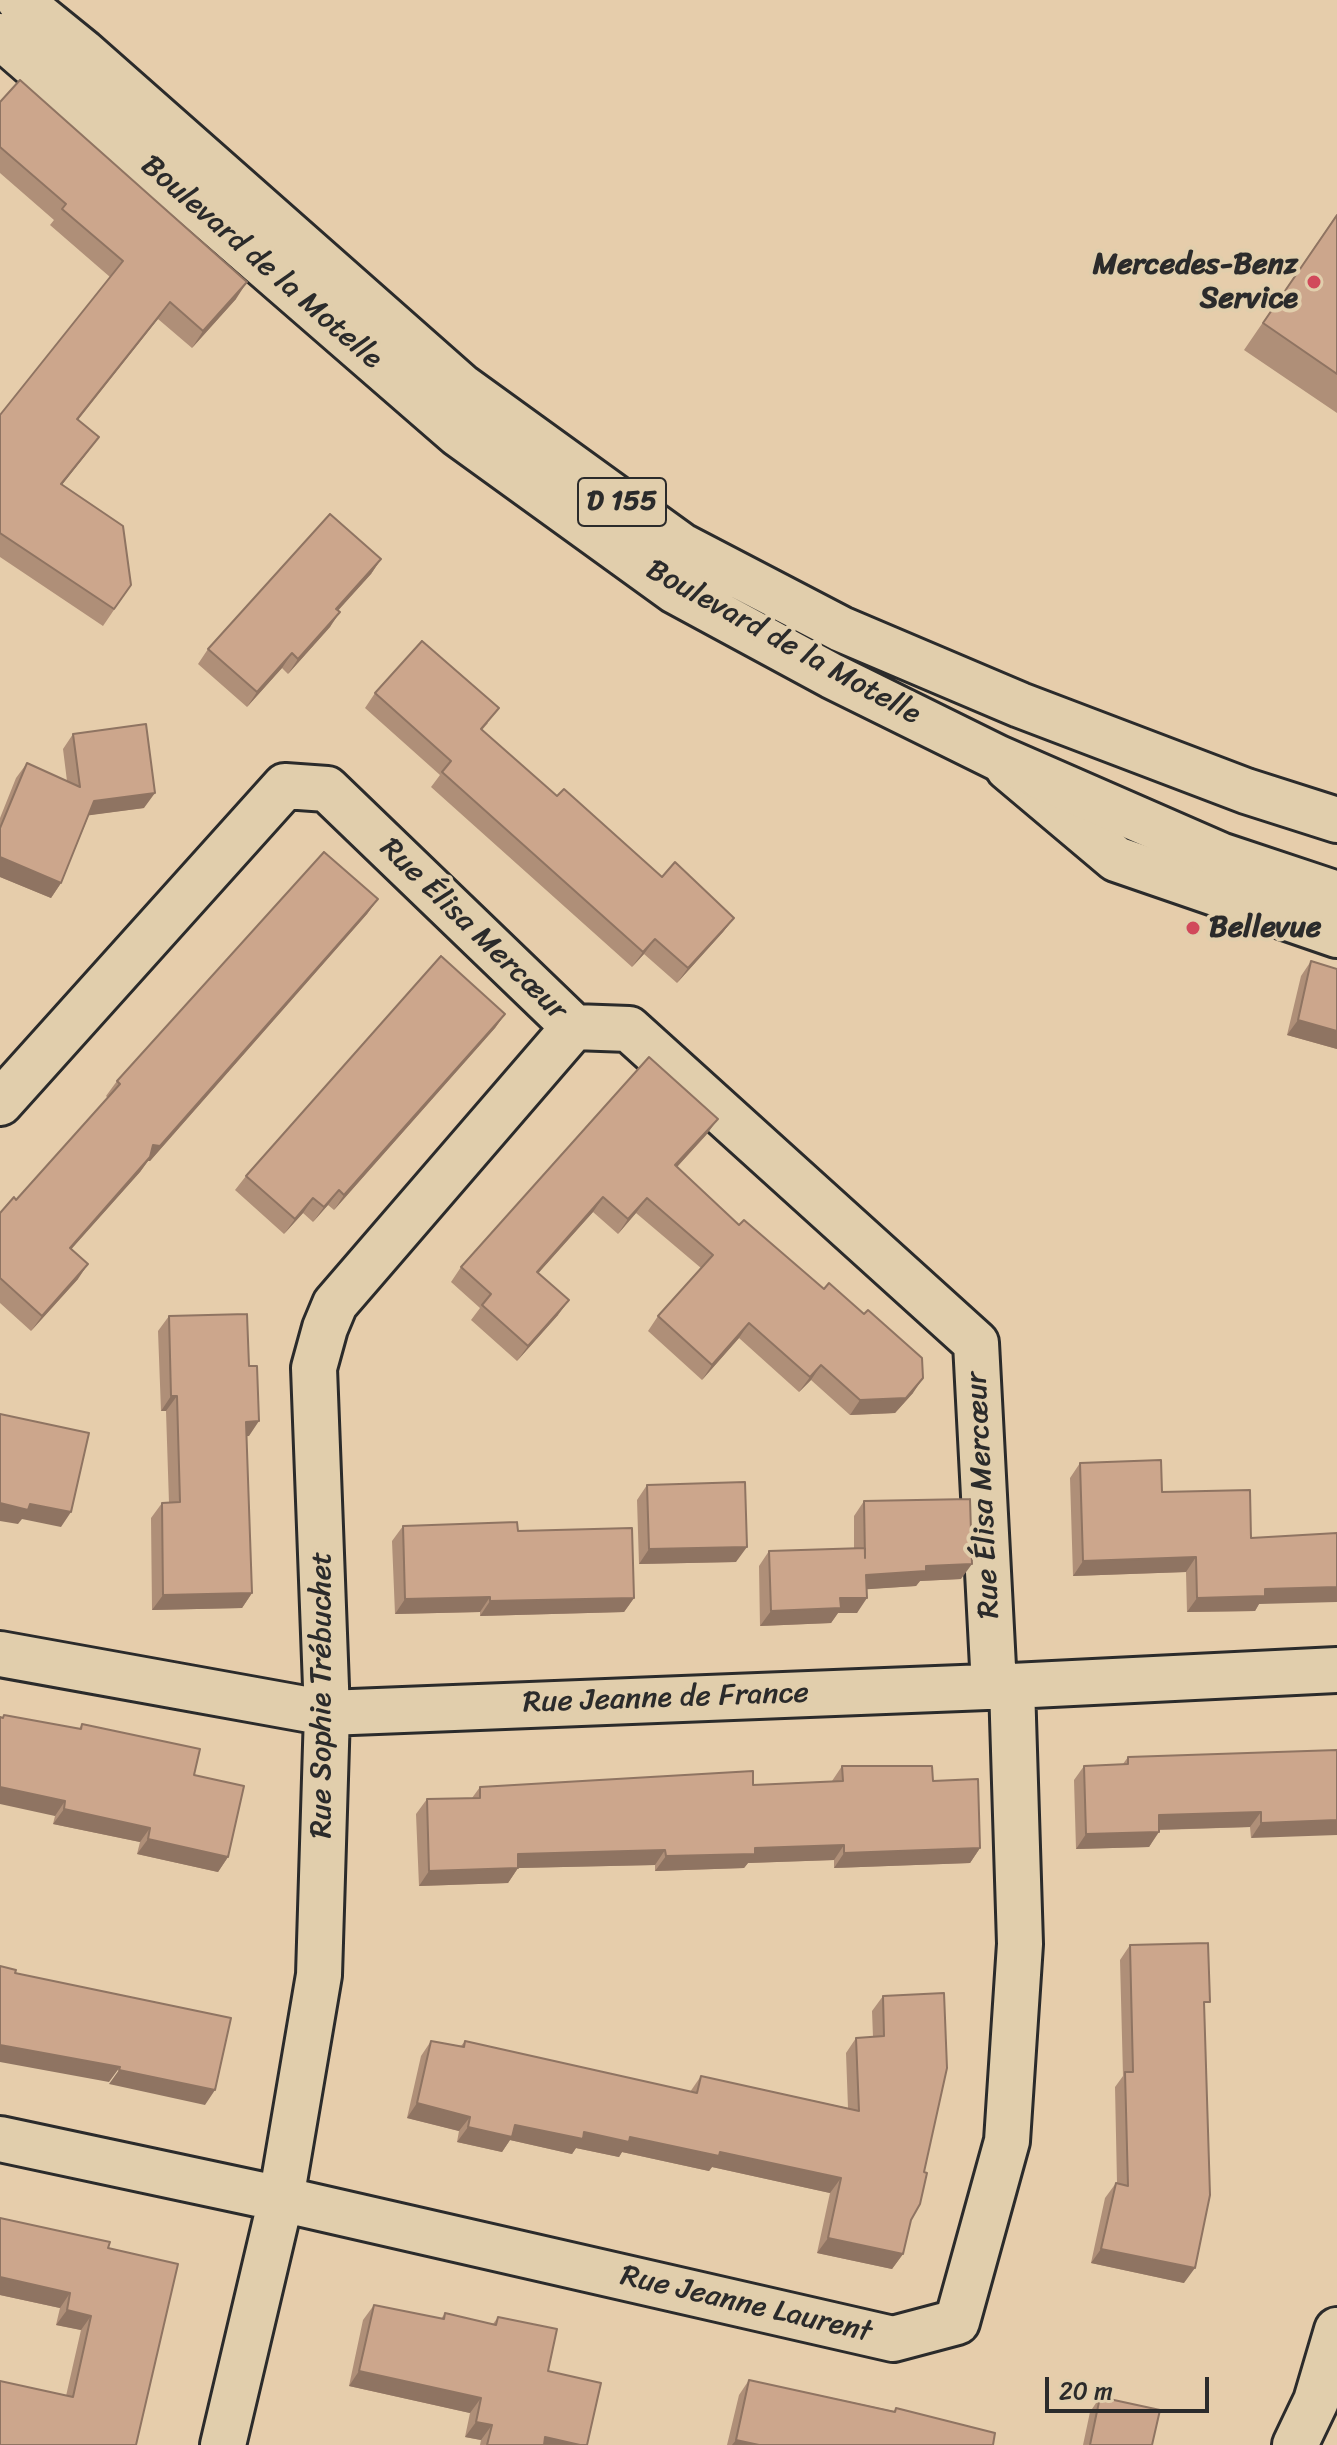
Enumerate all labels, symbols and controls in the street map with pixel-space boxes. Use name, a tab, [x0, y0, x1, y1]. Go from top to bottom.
street label: Boulevard de la Motelle	[133, 148, 389, 378]
place label: Mercedes-Benz Service	[1093, 247, 1298, 318]
marker: Mercedes-Benz Service	[1305, 273, 1323, 291]
road number: D 155	[578, 478, 666, 526]
street label: Boulevard de la Motelle	[639, 552, 927, 734]
street label: Rue Élisa Mercœur	[372, 831, 574, 1029]
place label: Bellevue	[1209, 910, 1321, 946]
marker: Bellevue	[1184, 919, 1202, 937]
street label: Rue Élisa Mercœur	[960, 1371, 1008, 1619]
street label: Rue Sophie Trébuchet	[304, 1552, 340, 1838]
street label: Rue Jeanne de France	[522, 1676, 810, 1722]
street label: Rue Jeanne Laurent	[617, 2259, 875, 2351]
scale bar	[1049, 2361, 1213, 2411]
text: 20 m	[1059, 2370, 1113, 2412]

